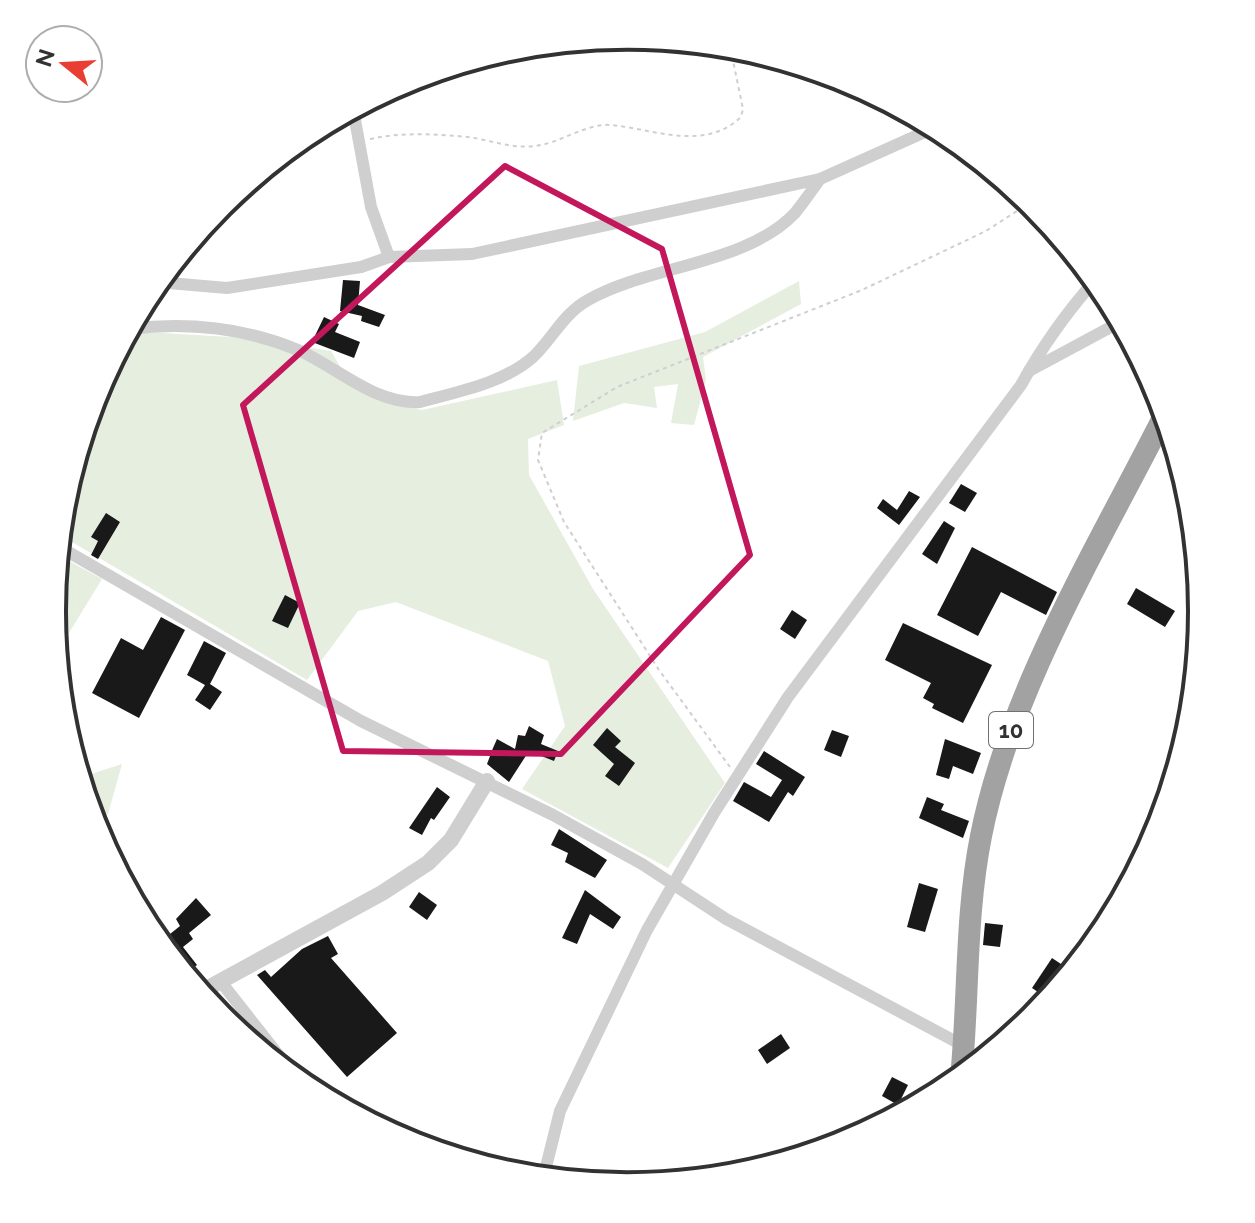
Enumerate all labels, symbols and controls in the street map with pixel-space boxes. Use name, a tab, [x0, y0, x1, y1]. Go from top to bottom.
north arrow	[24, 24, 104, 104]
text: N	[30, 46, 60, 70]
road number: 10	[989, 712, 1033, 748]

